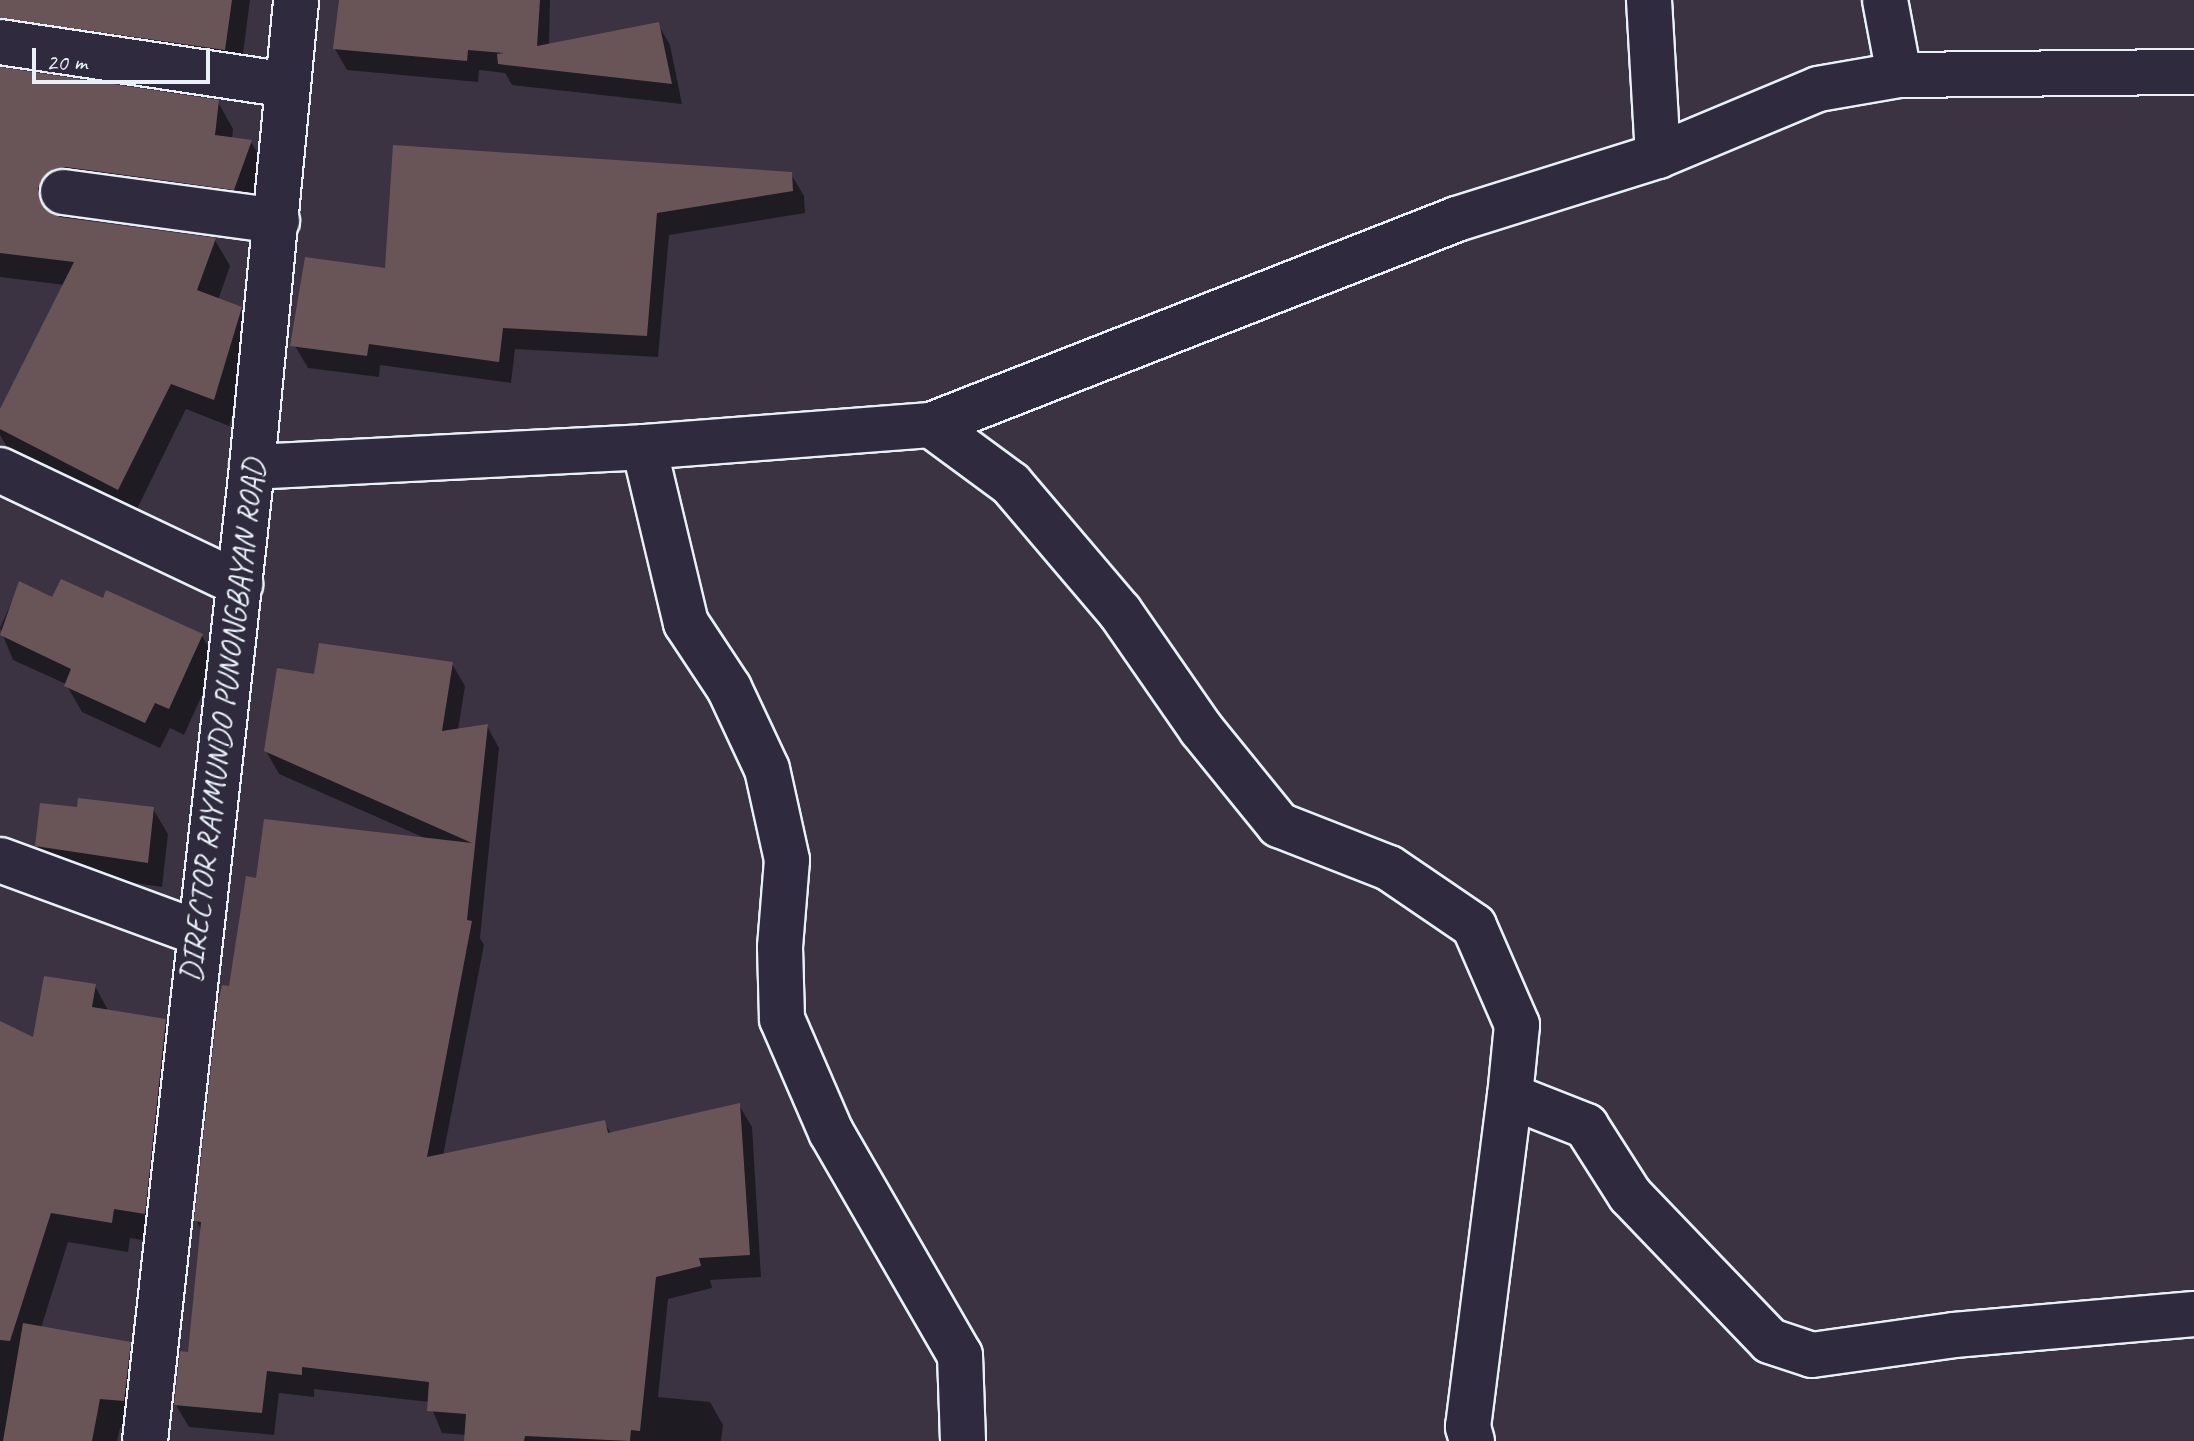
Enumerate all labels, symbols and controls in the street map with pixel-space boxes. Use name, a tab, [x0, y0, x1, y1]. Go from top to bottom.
scale bar	[36, 32, 214, 82]
text: 20 m	[46, 47, 87, 77]
street label: DIRECTOR RAYMUNDO PUNONGBAYAN ROAD	[172, 455, 274, 987]

